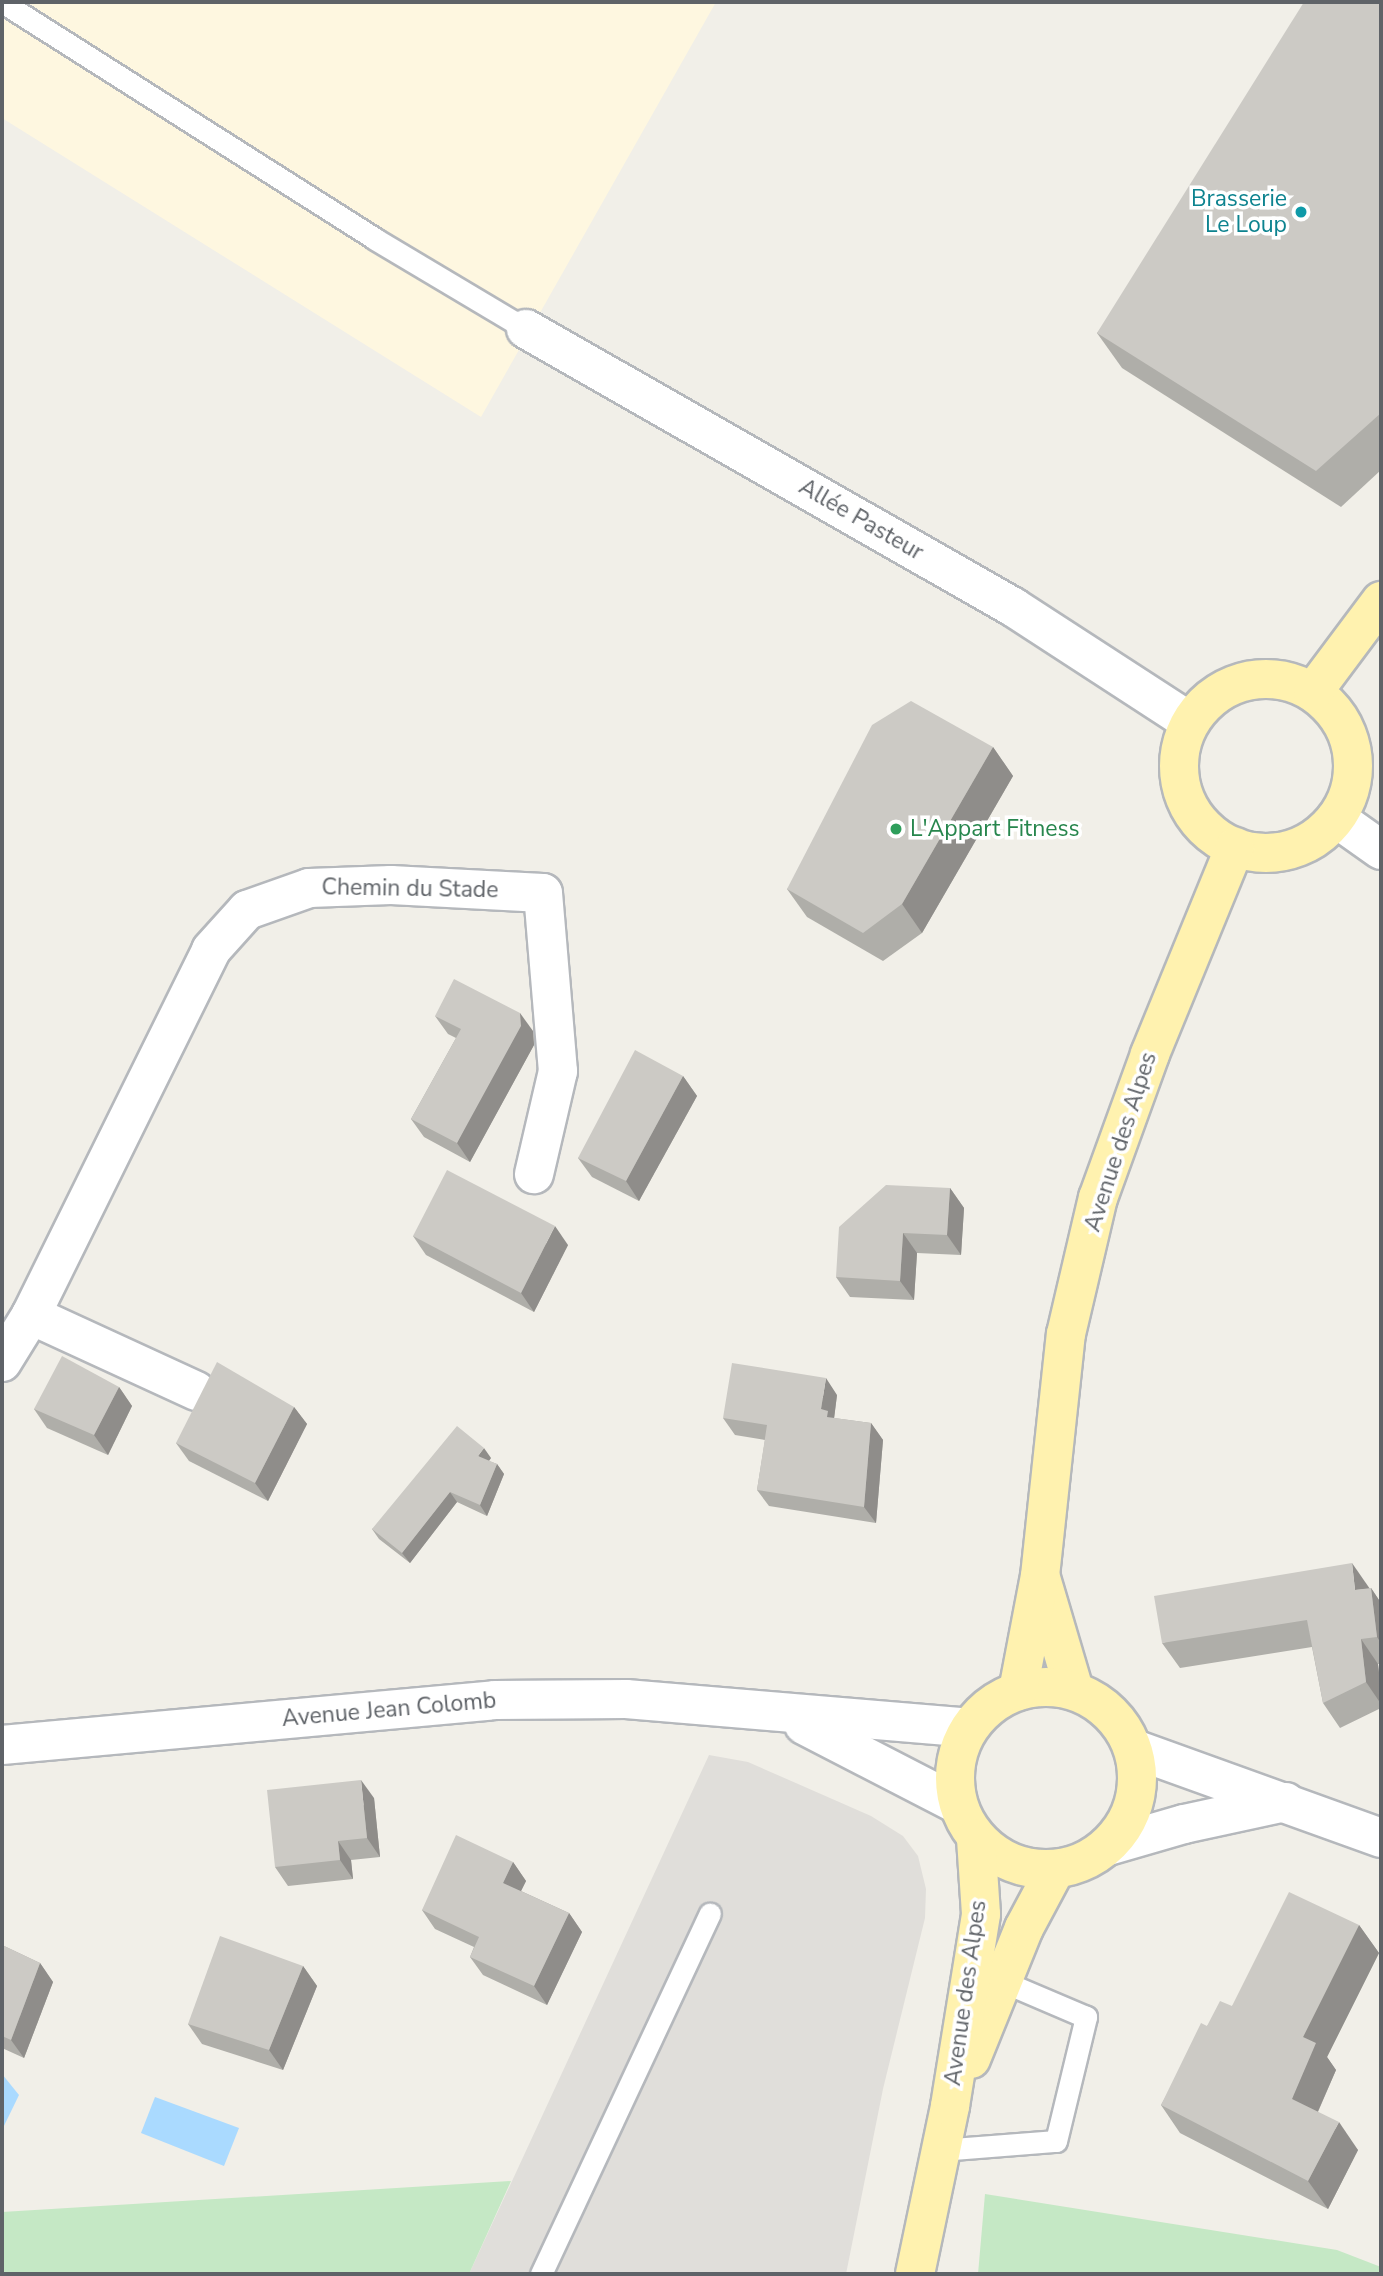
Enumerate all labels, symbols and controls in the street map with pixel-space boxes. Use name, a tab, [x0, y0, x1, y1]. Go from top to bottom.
place label: Brasserie Le Loup	[1191, 185, 1287, 239]
marker: Brasserie Le Loup	[1293, 204, 1309, 220]
street label: Allée Pasteur	[794, 473, 928, 567]
place label: L'Appart Fitness	[910, 815, 1080, 843]
marker: L'Appart Fitness	[888, 821, 904, 837]
street label: Chemin du Stade	[321, 874, 499, 904]
street label: Avenue des Alpes	[1079, 1049, 1163, 1235]
street label: Avenue Jean Colomb	[281, 1687, 497, 1733]
street label: Avenue des Alpes	[939, 1898, 993, 2088]

